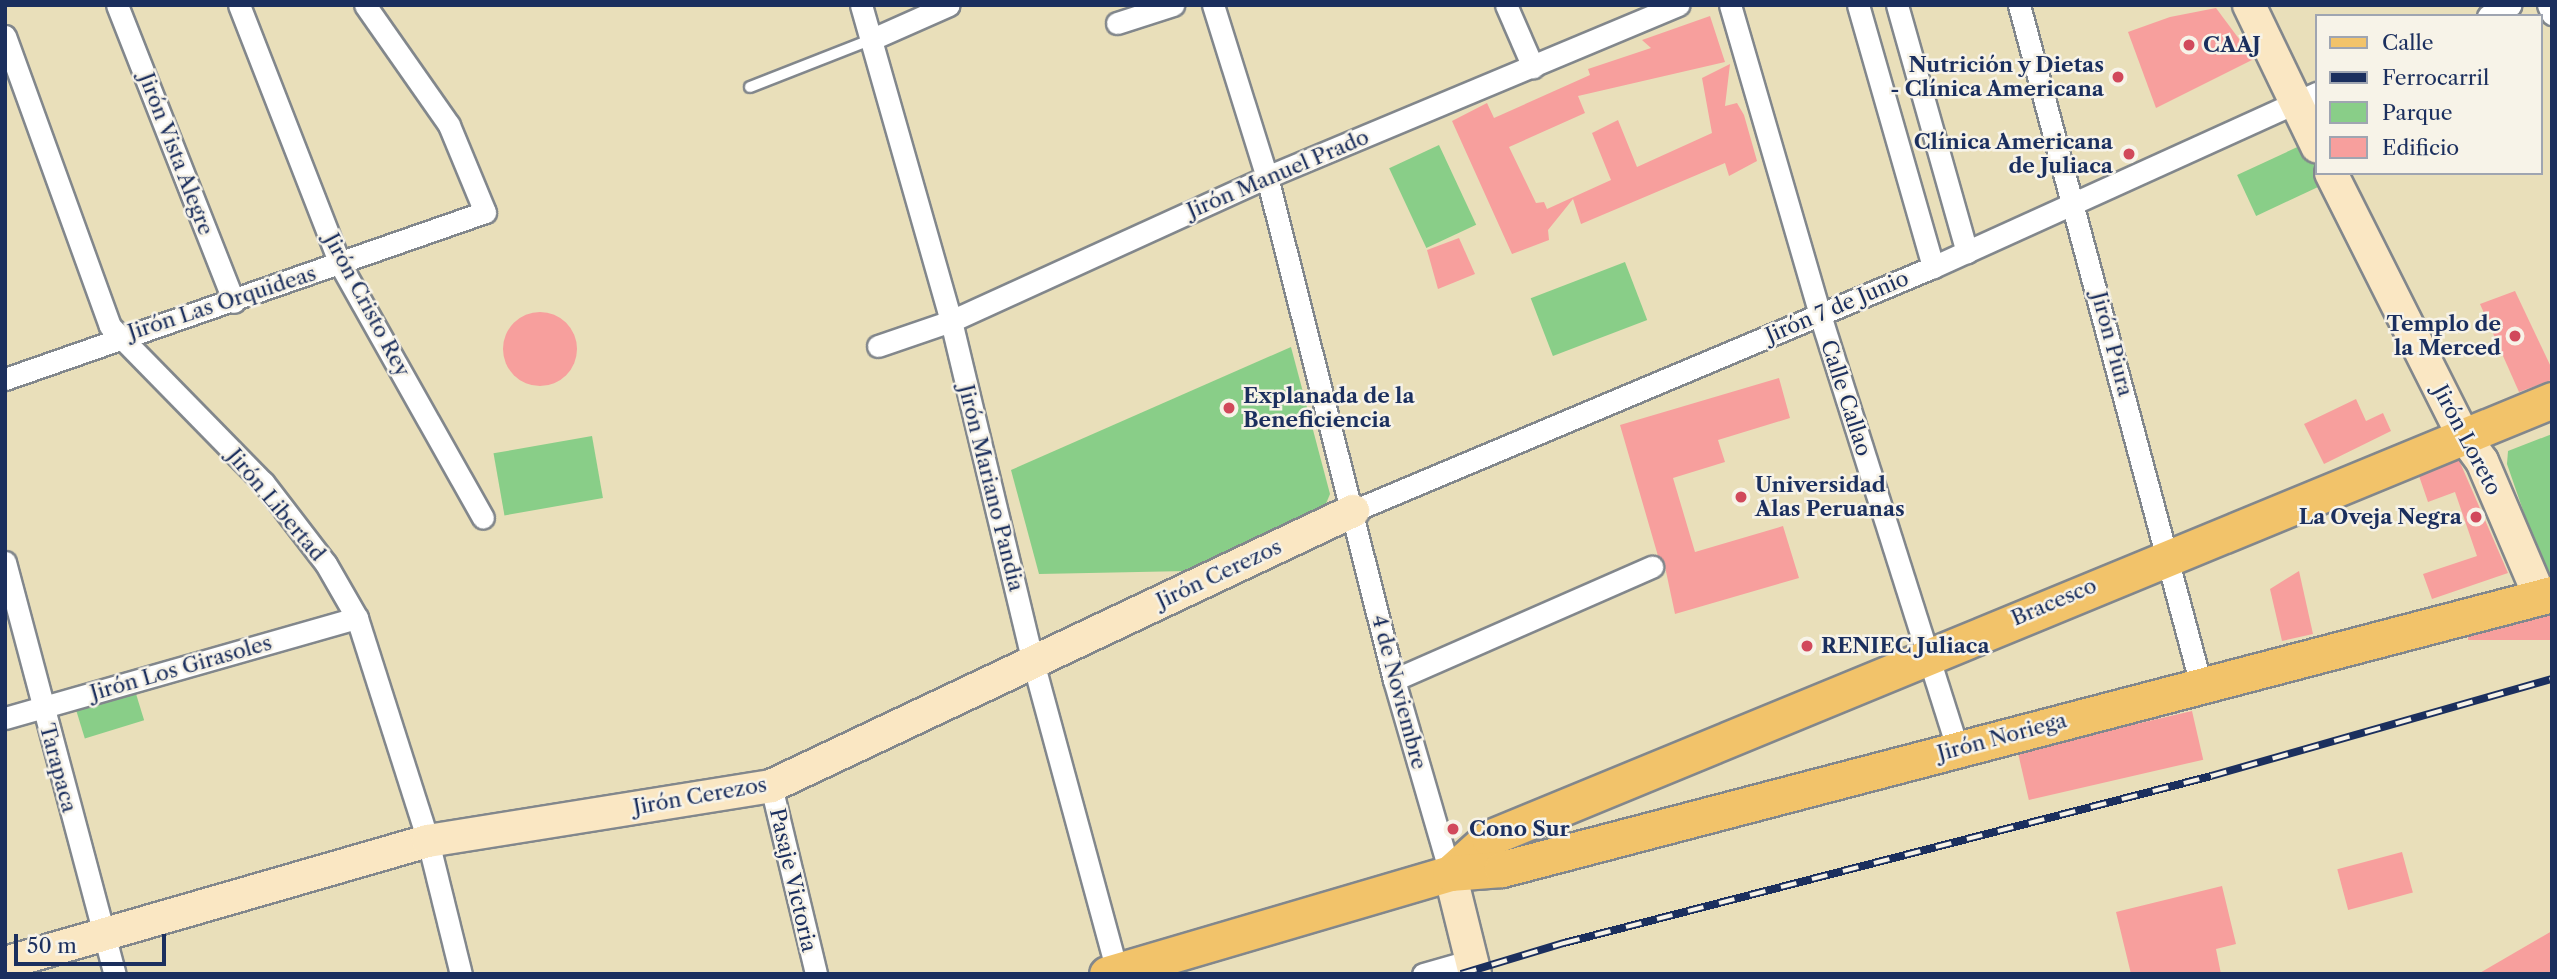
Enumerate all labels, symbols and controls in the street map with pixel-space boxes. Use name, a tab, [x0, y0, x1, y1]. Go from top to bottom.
legend	[2316, 14, 2543, 175]
text: Calle	[2382, 30, 2434, 55]
place label: CAAJ	[2203, 32, 2261, 58]
marker: CAAJ	[2181, 37, 2197, 53]
place label: Nutrición y Dietas - Clínica Americana	[1889, 52, 2104, 102]
text: Ferrocarril	[2382, 65, 2489, 90]
street label: Jirón Vista Alegre	[133, 68, 219, 240]
marker: Nutrición y Dietas - Clínica Americana	[2110, 69, 2126, 85]
text: Parque	[2382, 100, 2453, 125]
street label: Jirón Manuel Prado	[1183, 124, 1373, 224]
place label: Clínica Americana de Juliaca	[1913, 129, 2113, 179]
text: Edificio	[2382, 135, 2459, 160]
marker: Clínica Americana de Juliaca	[2119, 144, 2139, 164]
street label: Jirón Cristo Rey	[319, 229, 415, 381]
street label: Jirón Las Orquideas	[125, 261, 319, 345]
street label: Jirón 7 de Junio	[1762, 266, 1912, 348]
street label: Jirón Piura	[2086, 289, 2138, 399]
place label: Templo de la Merced	[2387, 311, 2501, 361]
marker: Templo de la Merced	[2507, 328, 2523, 344]
street label: Calle Callao	[1815, 337, 1877, 459]
street label: Jirón Loreto	[2427, 381, 2507, 499]
street label: Jirón Mariano Pandia	[953, 382, 1029, 594]
place label: Explanada de la Beneficiencia	[1243, 383, 1415, 433]
marker: Explanada de la Beneficiencia	[1221, 400, 1237, 416]
street label: Jirón Libertad	[222, 444, 330, 566]
place label: Universidad Alas Peruanas	[1755, 472, 1905, 522]
marker: Universidad Alas Peruanas	[1733, 489, 1749, 505]
place label: La Oveja Negra	[2298, 504, 2462, 530]
marker: La Oveja Negra	[2468, 509, 2484, 525]
street label: Jirón Cerezos	[1152, 534, 1286, 614]
street label: Bracesco	[2008, 573, 2100, 631]
street label: 4 de Noviembre	[1366, 612, 1432, 772]
street label: Jirón Los Girasoles	[87, 630, 275, 706]
place label: RENIEC Juliaca	[1821, 633, 1990, 659]
marker: RENIEC Juliaca	[1799, 638, 1815, 654]
street label: Jirón Noriega	[1935, 708, 2069, 766]
street label: Tarapaca	[34, 721, 82, 815]
street label: Jirón Cerezos	[631, 772, 769, 820]
street label: Pasaje Victoria	[764, 805, 822, 955]
place label: Cono Sur	[1469, 816, 1570, 842]
marker: Cono Sur	[1443, 819, 1463, 839]
scale bar	[18, 920, 170, 964]
text: 50 m	[27, 933, 77, 958]

